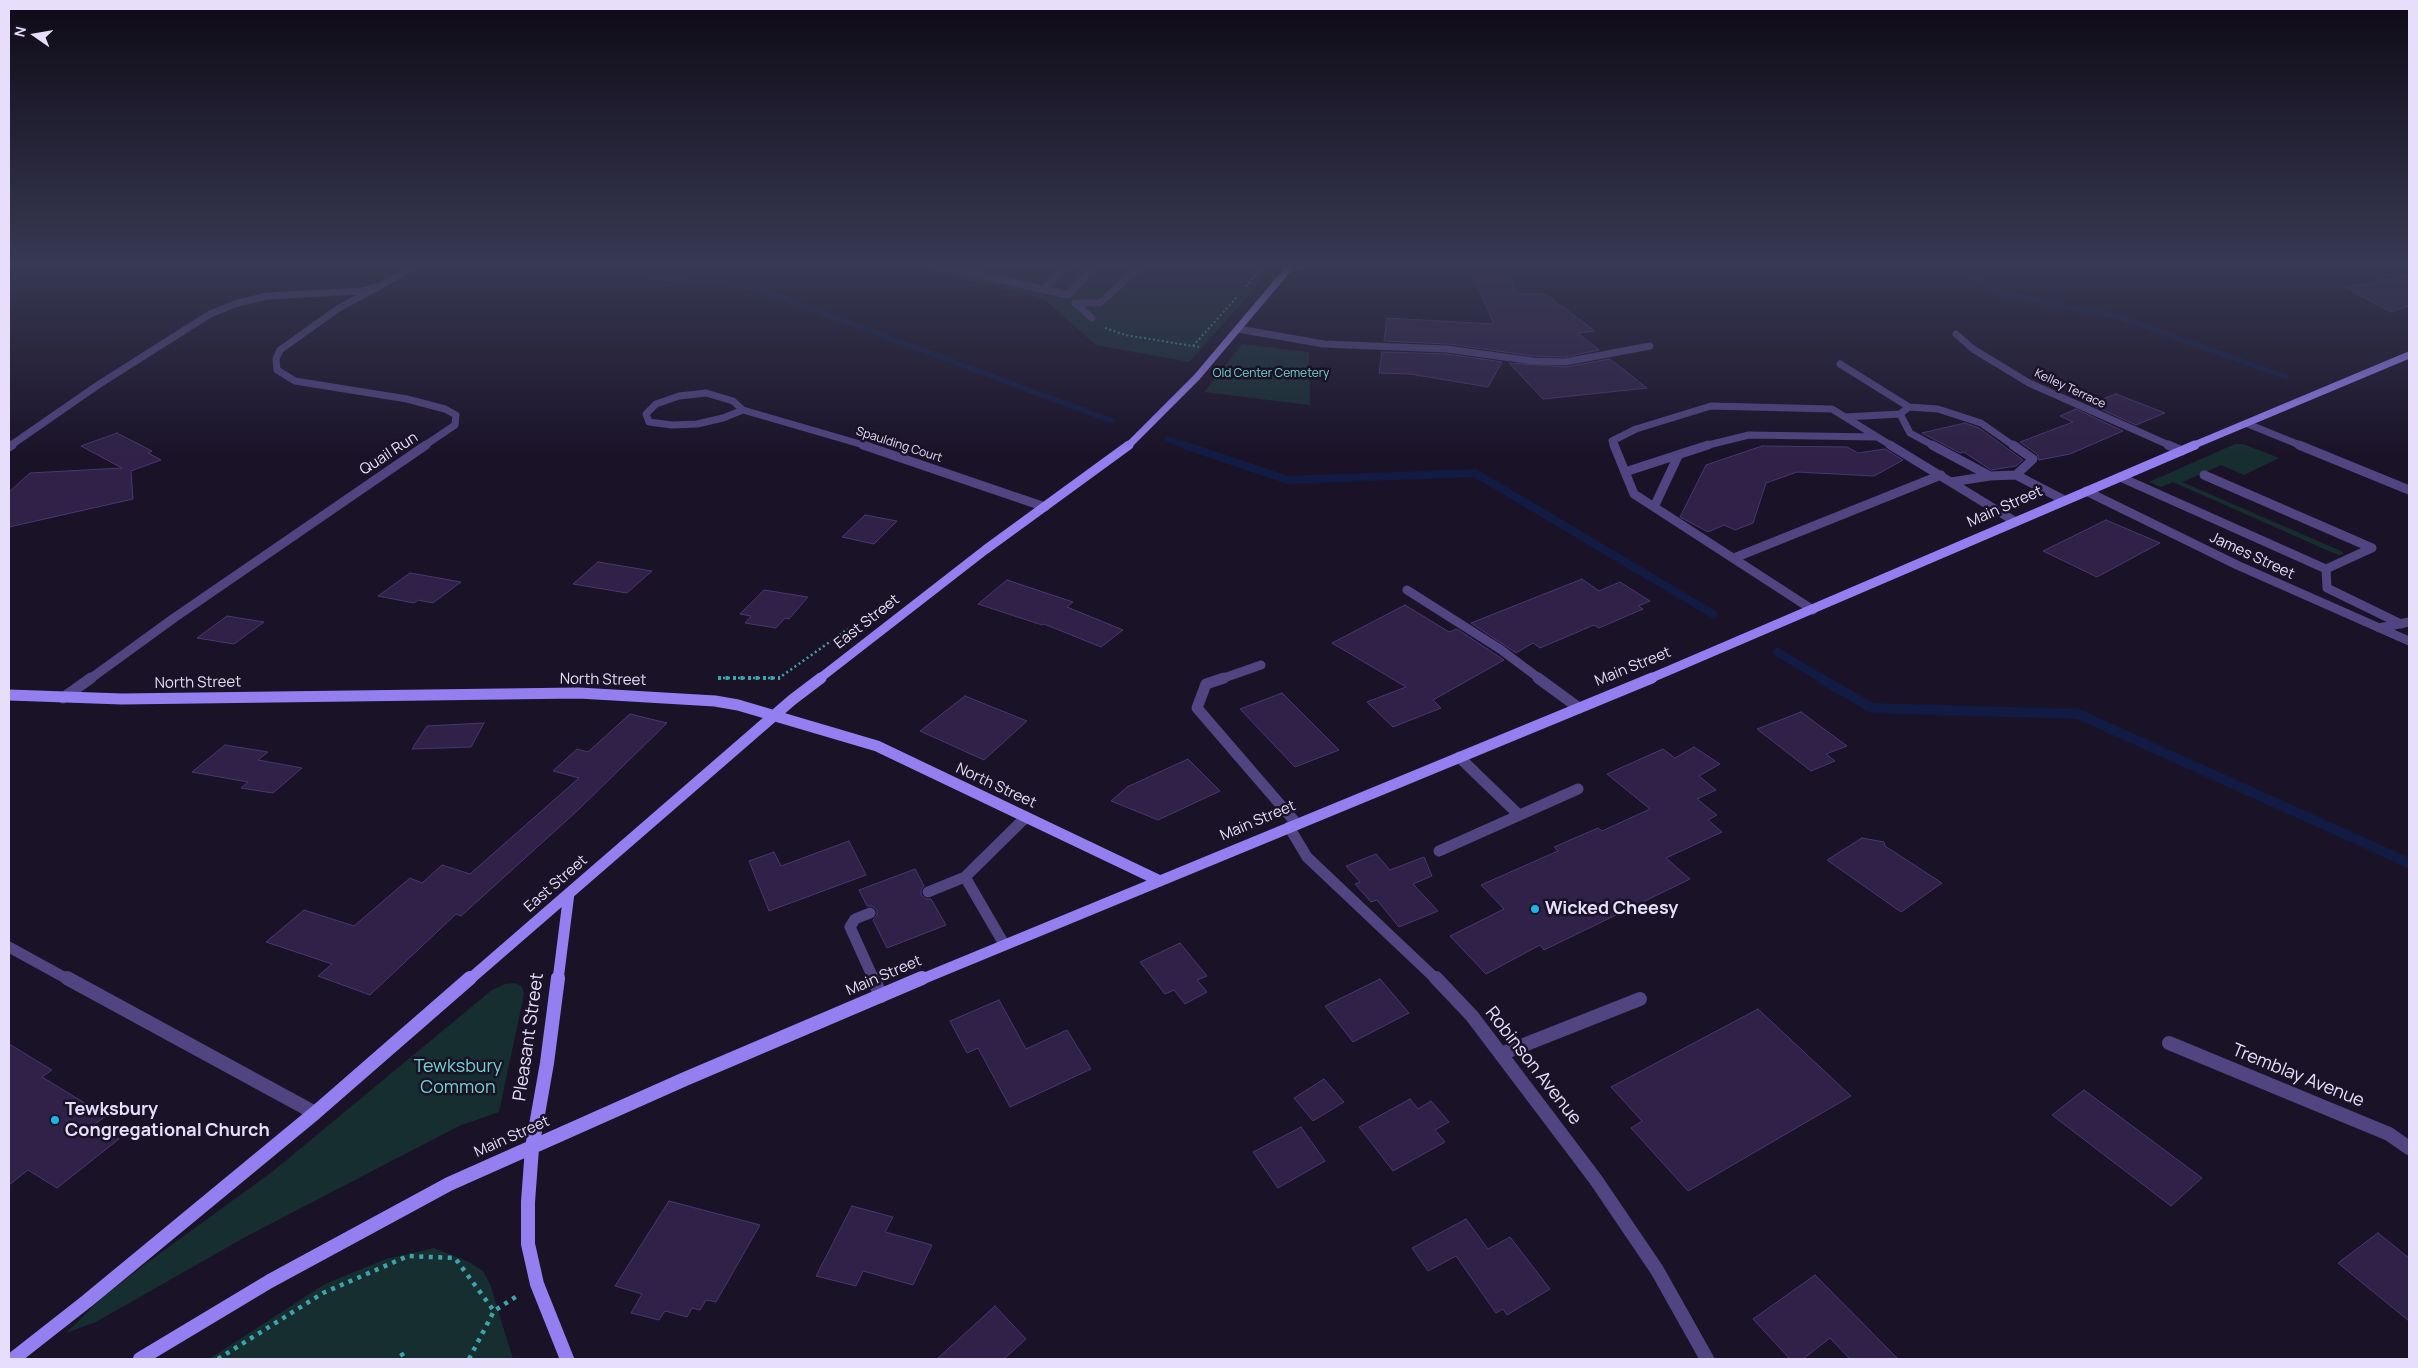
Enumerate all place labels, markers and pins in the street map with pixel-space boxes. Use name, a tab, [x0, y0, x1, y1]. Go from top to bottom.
place label: Wicked Cheesy	[1545, 898, 1678, 920]
marker: Wicked Cheesy	[1529, 903, 1541, 915]
place label: Tewksbury Congregational Church	[65, 1099, 270, 1142]
marker: Tewksbury Congregational Church	[49, 1114, 61, 1126]

